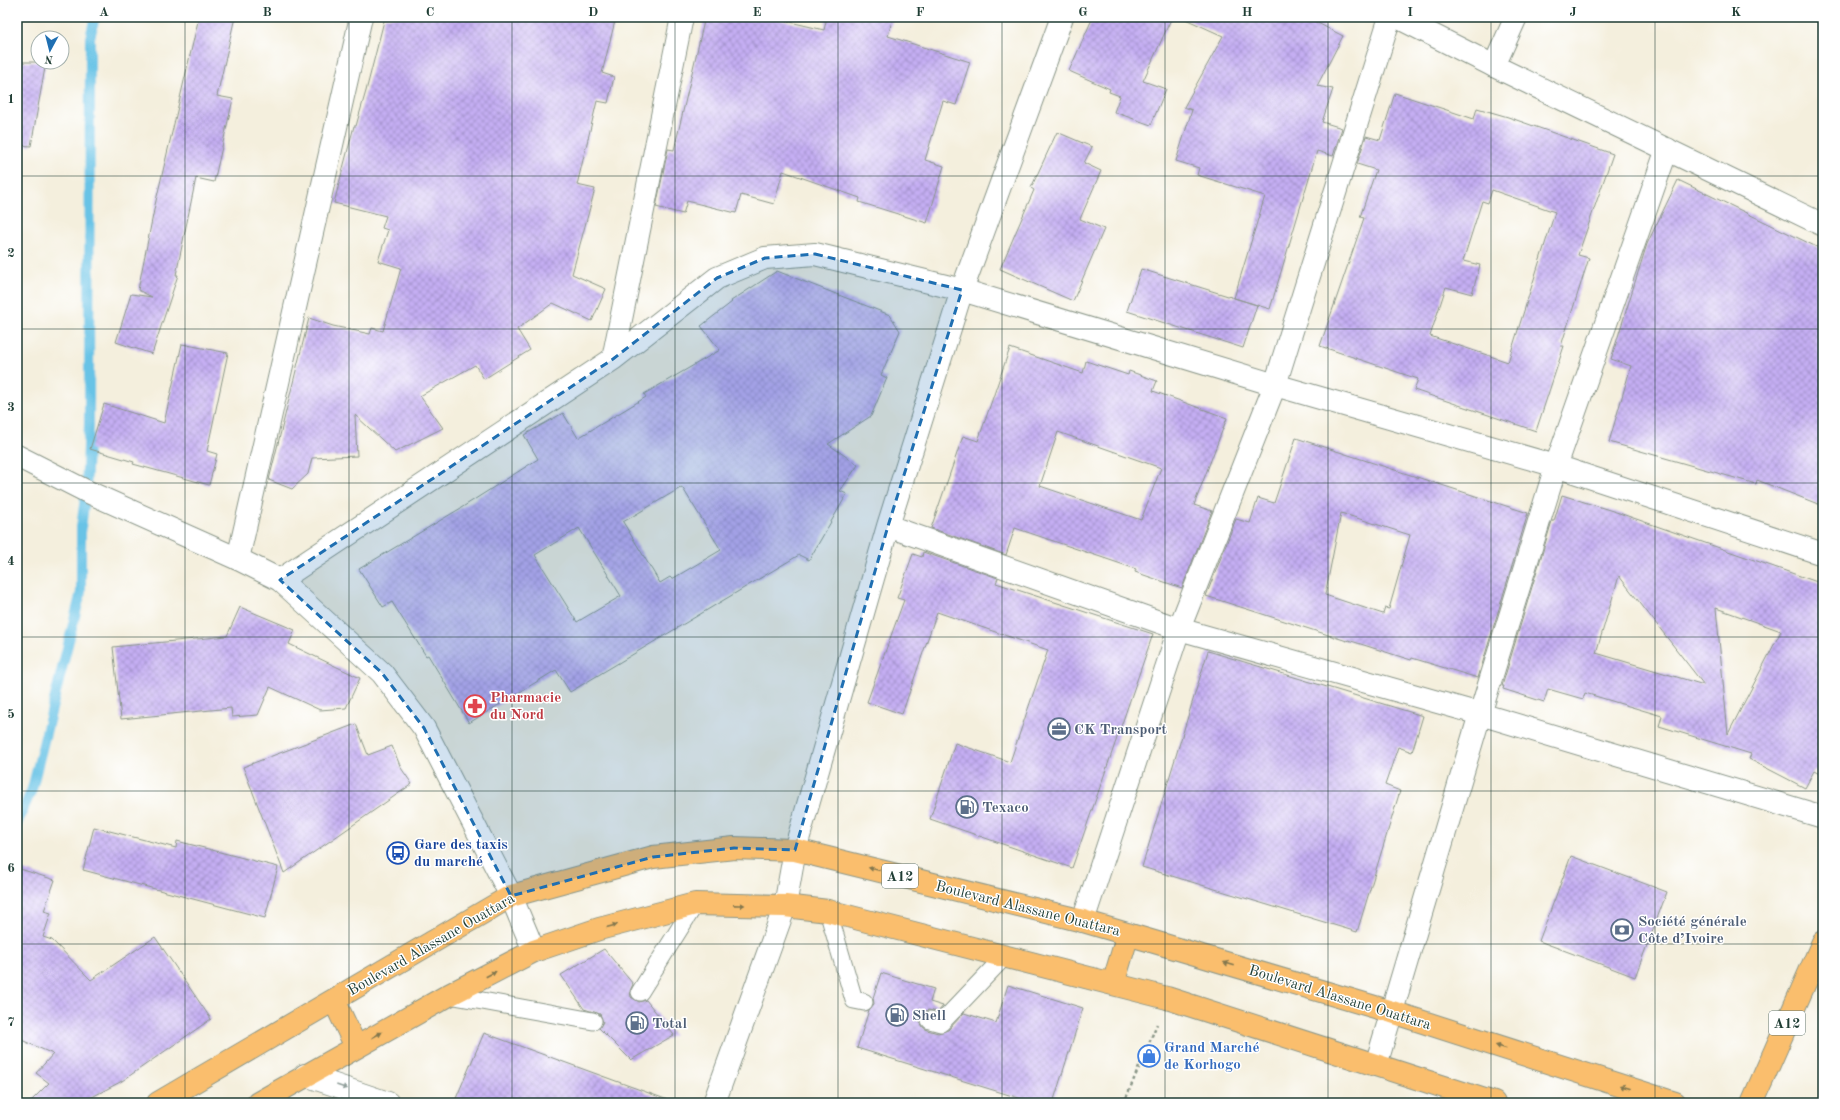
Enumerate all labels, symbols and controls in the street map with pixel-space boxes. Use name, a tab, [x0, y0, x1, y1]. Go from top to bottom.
text: A	[99, 6, 109, 19]
text: B	[262, 6, 272, 19]
text: C	[426, 6, 434, 19]
text: D	[588, 6, 598, 19]
text: E	[753, 6, 762, 19]
text: F	[916, 6, 925, 19]
text: G	[1078, 6, 1088, 19]
text: H	[1242, 6, 1253, 19]
text: I	[1407, 6, 1413, 19]
text: J	[1569, 6, 1577, 19]
text: K	[1731, 6, 1741, 19]
north arrow	[30, 30, 70, 70]
text: N	[44, 52, 54, 64]
text: 1	[7, 93, 15, 106]
text: 2	[7, 247, 15, 260]
text: 3	[7, 401, 15, 414]
text: 4	[7, 555, 15, 568]
place label: Pharmacie du Nord	[490, 691, 561, 723]
pharmacy icon: Pharmacie du Nord	[462, 693, 488, 719]
text: 5	[7, 708, 15, 721]
office icon: CK Transport	[1046, 716, 1072, 742]
place label: CK Transport	[1074, 723, 1168, 738]
fuel station icon: Texaco	[954, 794, 980, 820]
place label: Texaco	[982, 801, 1029, 816]
place label: Gare des taxis du marché	[414, 838, 508, 870]
bus stop icon: Gare des taxis du marché	[385, 840, 411, 866]
text: 6	[7, 862, 15, 875]
road number: A12	[882, 864, 918, 888]
one-way arrow	[868, 866, 880, 872]
street label: Boulevard Alassane Ouattara	[934, 879, 1122, 940]
street label: Boulevard Alassane Ouattara	[346, 891, 518, 999]
one-way arrow	[733, 902, 746, 908]
place label: Société générale Côte d’Ivoire	[1638, 915, 1747, 947]
bank icon: Société générale Côte d’Ivoire	[1609, 917, 1635, 943]
one-way arrow	[606, 923, 618, 929]
one-way arrow	[1223, 961, 1235, 967]
street label: Boulevard Alassane Ouattara	[1247, 964, 1433, 1034]
one-way arrow	[485, 970, 497, 977]
fuel station icon: Shell	[884, 1002, 910, 1028]
place label: Shell	[912, 1009, 946, 1024]
fuel station icon: Total	[624, 1010, 650, 1036]
road number: A12	[1769, 1011, 1805, 1035]
text: 7	[7, 1016, 15, 1029]
place label: Total	[652, 1017, 687, 1032]
one-way arrow	[371, 1032, 383, 1039]
place label: Grand Marché de Korhogo	[1164, 1041, 1260, 1073]
shop icon: Grand Marché de Korhogo	[1136, 1043, 1162, 1069]
one-way arrow	[1495, 1044, 1507, 1050]
one-way arrow	[1618, 1084, 1630, 1090]
one-way arrow	[337, 1085, 349, 1091]

